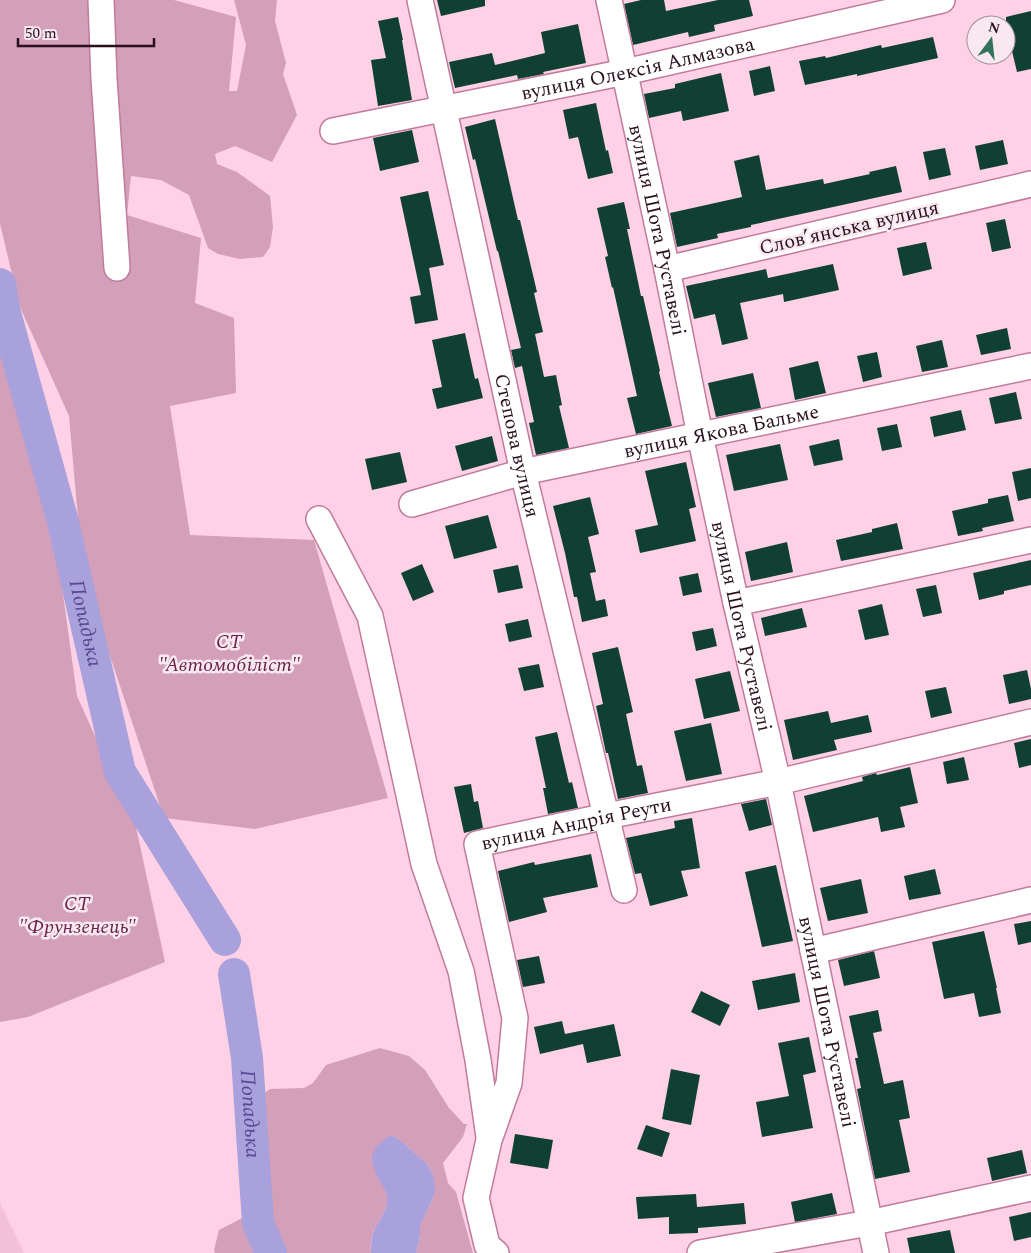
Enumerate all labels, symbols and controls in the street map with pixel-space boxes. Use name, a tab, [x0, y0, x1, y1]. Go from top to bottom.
scale bar	[18, 15, 154, 47]
north arrow	[966, 15, 1016, 65]
text: N	[986, 16, 1002, 40]
text: 50 m	[25, 22, 57, 45]
street label: вулиця Олексія Алмазова	[518, 29, 758, 109]
street label: вулиця Шота Руставелі	[620, 122, 694, 338]
street label: Словʼянська вулиця	[756, 193, 942, 263]
street label: Степова вулиця	[486, 371, 547, 521]
street label: вулиця Якова Бальме	[621, 397, 822, 467]
street label: вулиця Шота Руставелі	[703, 518, 780, 735]
water label: Попадька	[60, 577, 111, 670]
park label: СТ "Автомобіліст"	[158, 627, 300, 680]
street label: вулиця Андрія Реути	[478, 790, 674, 859]
park label: СТ "Фрунзенець"	[18, 889, 136, 942]
street label: вулиця Шота Руставелі	[790, 913, 864, 1130]
water label: Попадька	[231, 1069, 269, 1160]

